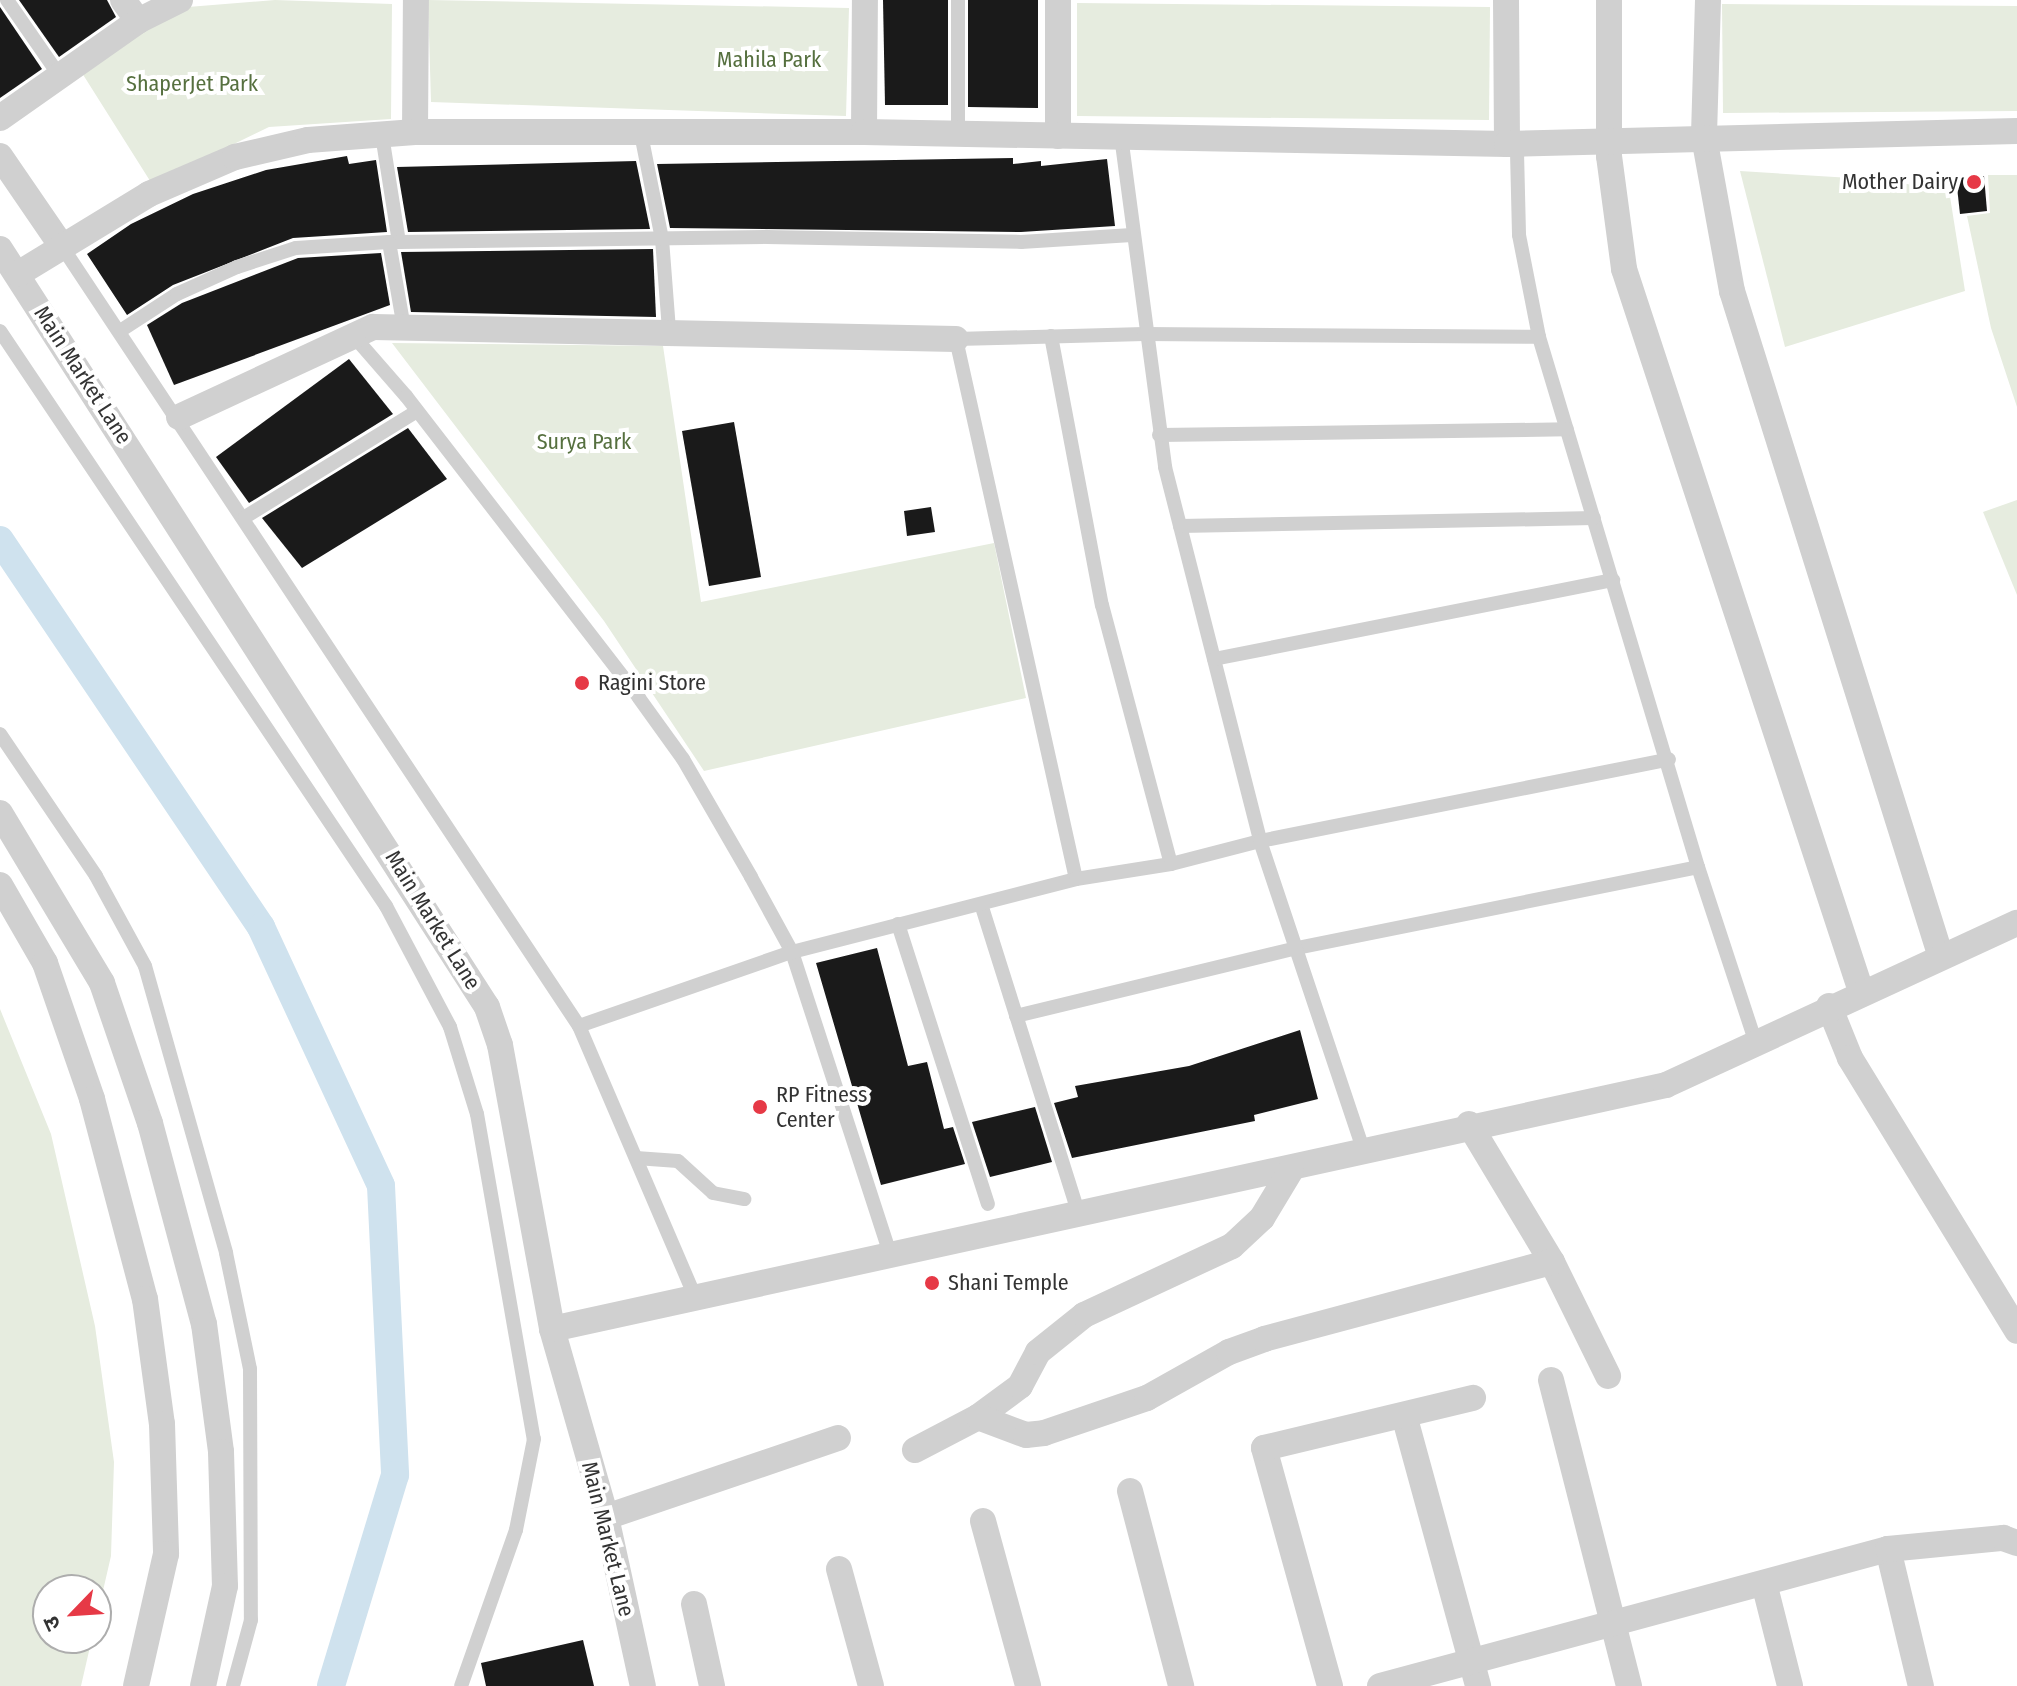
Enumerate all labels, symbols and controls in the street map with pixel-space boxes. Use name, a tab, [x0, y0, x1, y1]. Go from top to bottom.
park label: Mahila Park	[717, 47, 821, 73]
park label: ShaperJet Park	[126, 71, 258, 97]
place label: Mother Dairy	[1842, 169, 1958, 195]
marker: Mother Dairy	[1965, 173, 1983, 191]
street label: Main Market Lane	[29, 301, 137, 449]
park label: Surya Park	[537, 429, 631, 455]
place label: Ragini Store	[598, 670, 706, 696]
marker: Ragini Store	[573, 674, 591, 692]
street label: Main Market Lane	[380, 846, 486, 994]
place label: RP Fitness Center	[776, 1081, 867, 1132]
marker: RP Fitness Center	[751, 1098, 769, 1116]
place label: Shani Temple	[948, 1270, 1069, 1296]
marker: Shani Temple	[923, 1274, 941, 1292]
street label: Main Market Lane	[576, 1459, 640, 1619]
north arrow	[32, 1574, 112, 1654]
text: उ	[37, 1612, 67, 1635]

